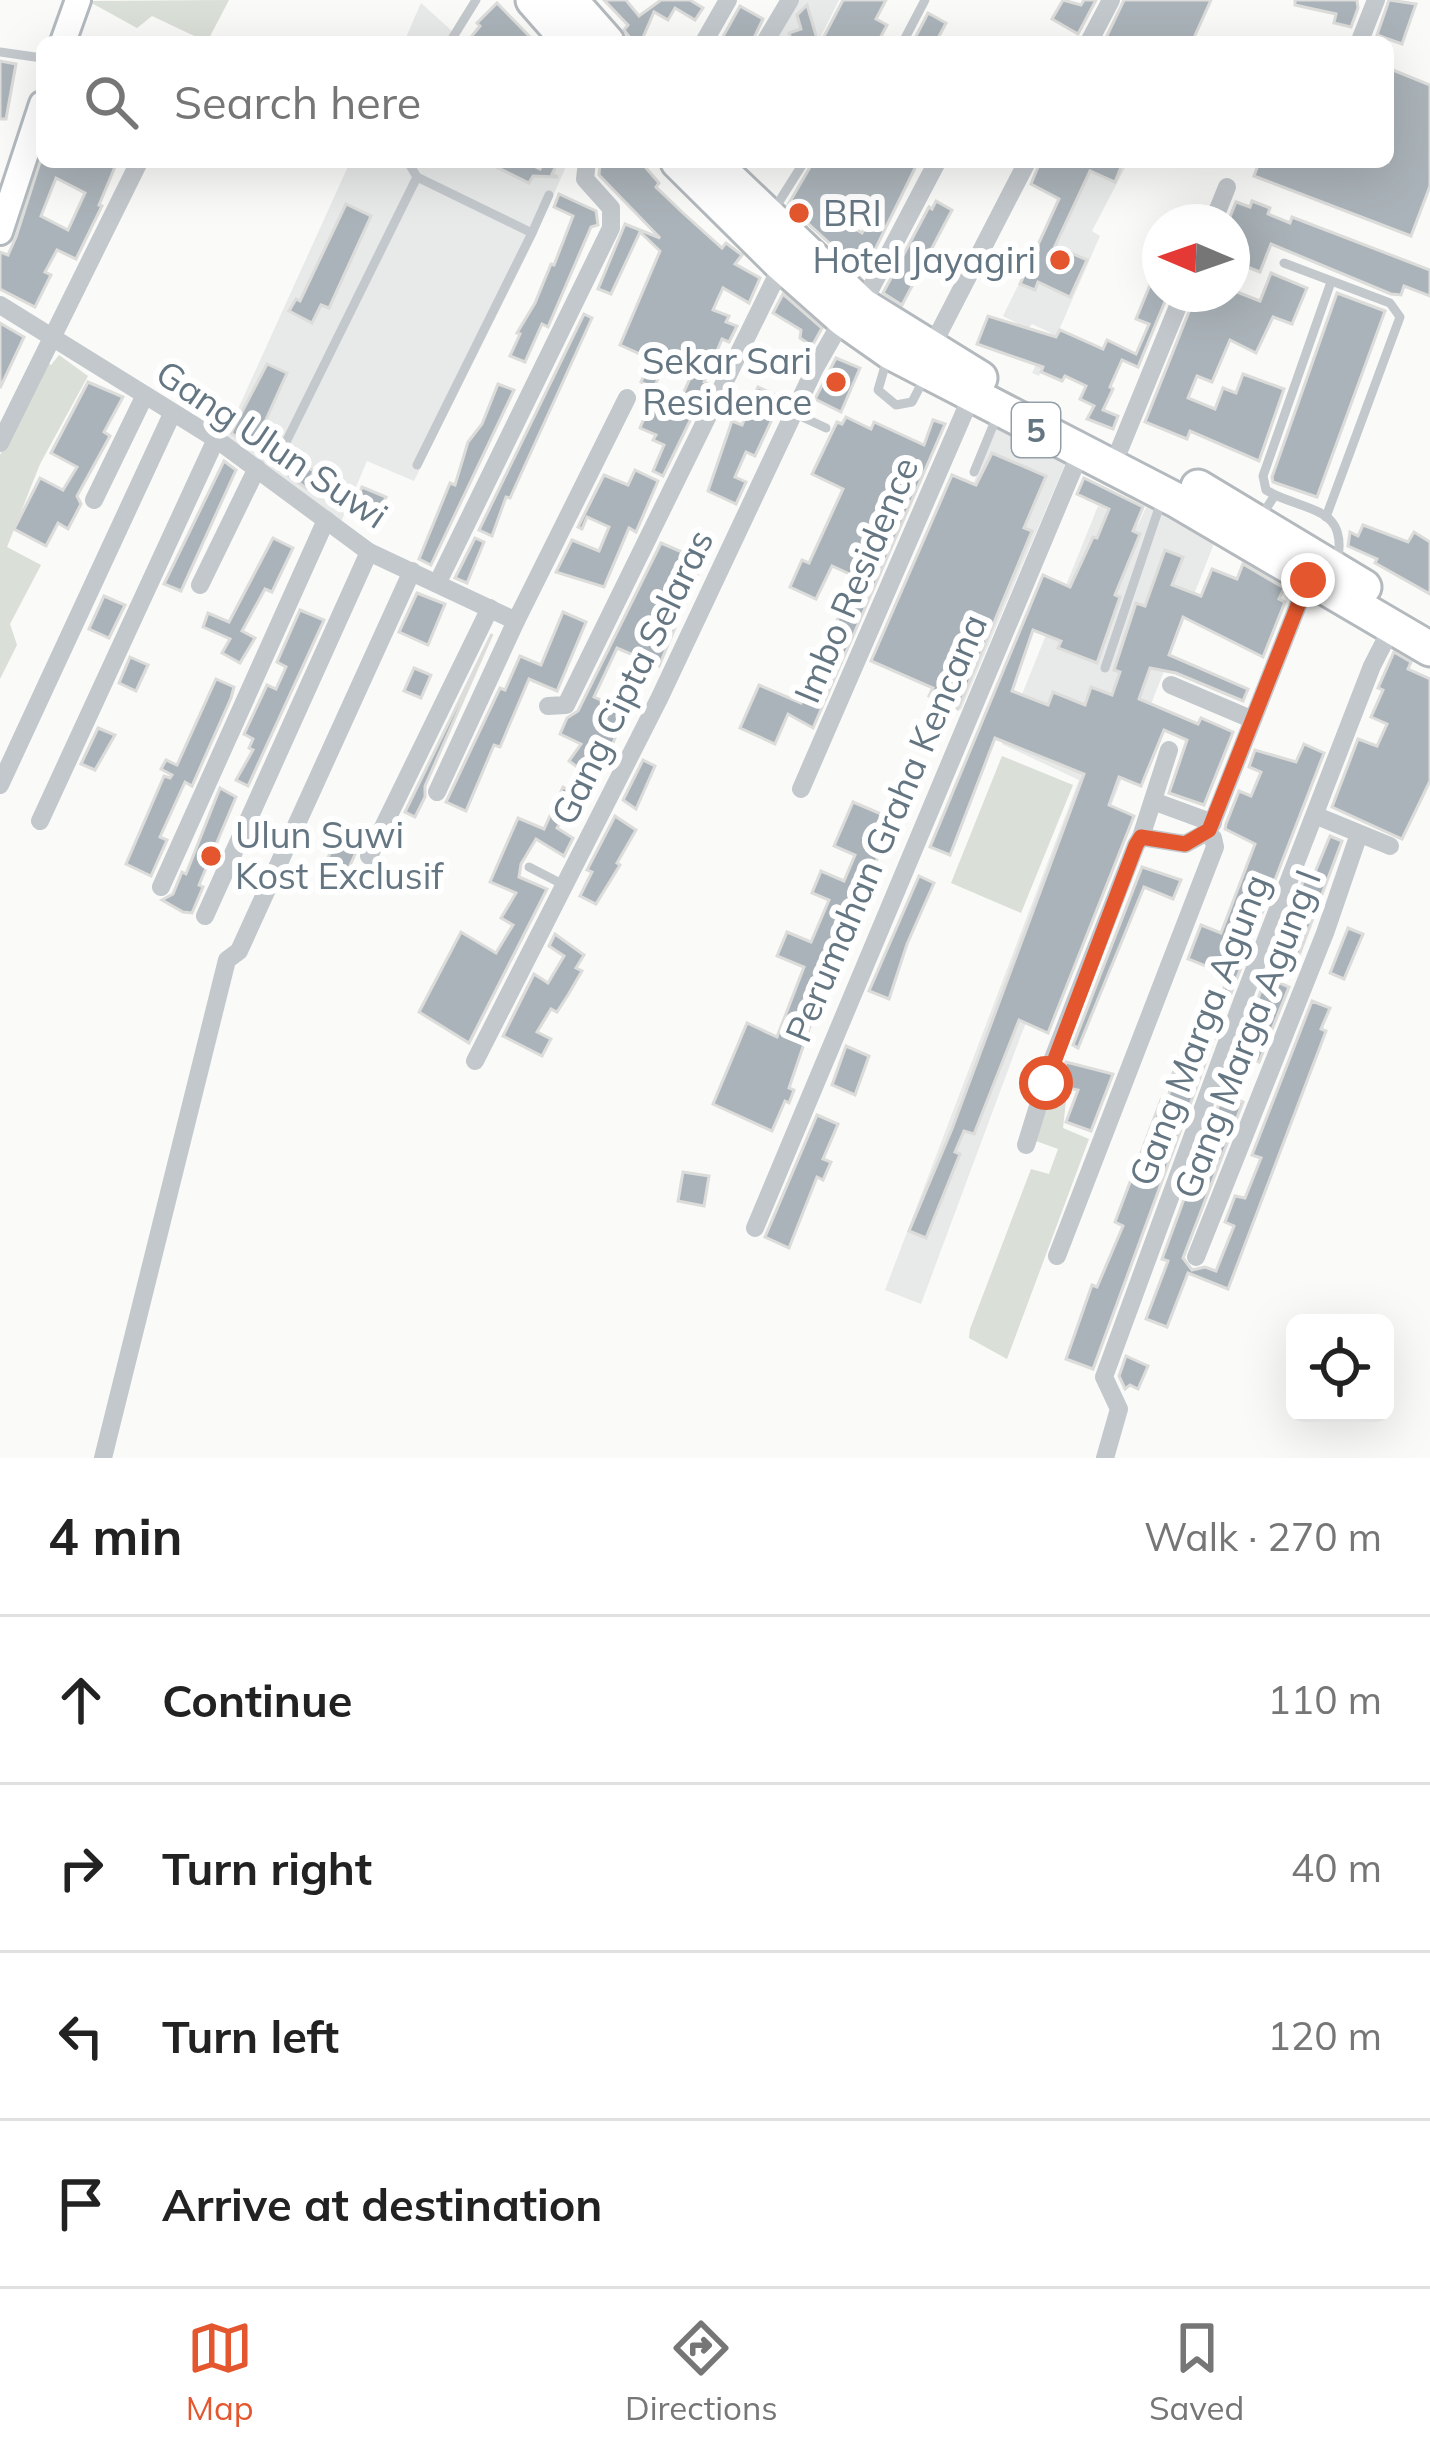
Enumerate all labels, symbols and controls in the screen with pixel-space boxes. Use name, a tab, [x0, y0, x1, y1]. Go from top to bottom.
search box	[36, 36, 1394, 168]
icon: search	[78, 69, 144, 135]
text: Search here	[174, 74, 421, 130]
place label: BRI	[823, 190, 882, 235]
marker: BRI	[786, 200, 812, 226]
north arrow	[1142, 204, 1250, 312]
place label: Hotel Jayagiri	[813, 237, 1036, 282]
marker: Hotel Jayagiri	[1047, 247, 1073, 273]
place label: Sekar Sari Residence	[642, 338, 812, 424]
street label: Gang Ulun Suwi	[148, 350, 396, 538]
marker: Sekar Sari Residence	[823, 369, 849, 395]
road number: 5	[1012, 403, 1060, 457]
street label: Imbo Residence	[784, 450, 928, 709]
street label: Gang Cipta Selaras	[541, 522, 723, 832]
route end	[1281, 553, 1335, 607]
street label: Perumahan Graha Kencana	[775, 607, 996, 1049]
place label: Ulun Suwi Kost Exclusif	[235, 812, 444, 898]
marker: Ulun Suwi Kost Exclusif	[198, 843, 224, 869]
street label: Gang Marga Agung I	[1163, 863, 1330, 1205]
street label: Gang Marga Agung	[1118, 868, 1279, 1192]
route start	[1019, 1056, 1073, 1110]
map controls	[1286, 1314, 1394, 1422]
button: locate	[1286, 1314, 1394, 1422]
text: 4 min	[48, 1504, 183, 1568]
text: Walk · 270 m	[1144, 1512, 1382, 1561]
icon: ahead	[48, 1667, 114, 1733]
text: Continue	[162, 1672, 352, 1728]
text: 110 m	[1267, 1675, 1382, 1724]
icon: right	[48, 1835, 114, 1901]
text: Turn right	[162, 1840, 372, 1896]
text: 40 m	[1291, 1843, 1382, 1892]
icon: left	[48, 2003, 114, 2069]
text: Turn left	[162, 2008, 339, 2064]
text: 120 m	[1267, 2011, 1382, 2060]
icon: arrive	[48, 2171, 114, 2237]
text: Arrive at destination	[162, 2176, 602, 2232]
tab: Map	[186, 2315, 254, 2428]
tab: Directions	[625, 2315, 778, 2428]
tab: Saved	[1149, 2315, 1244, 2428]

